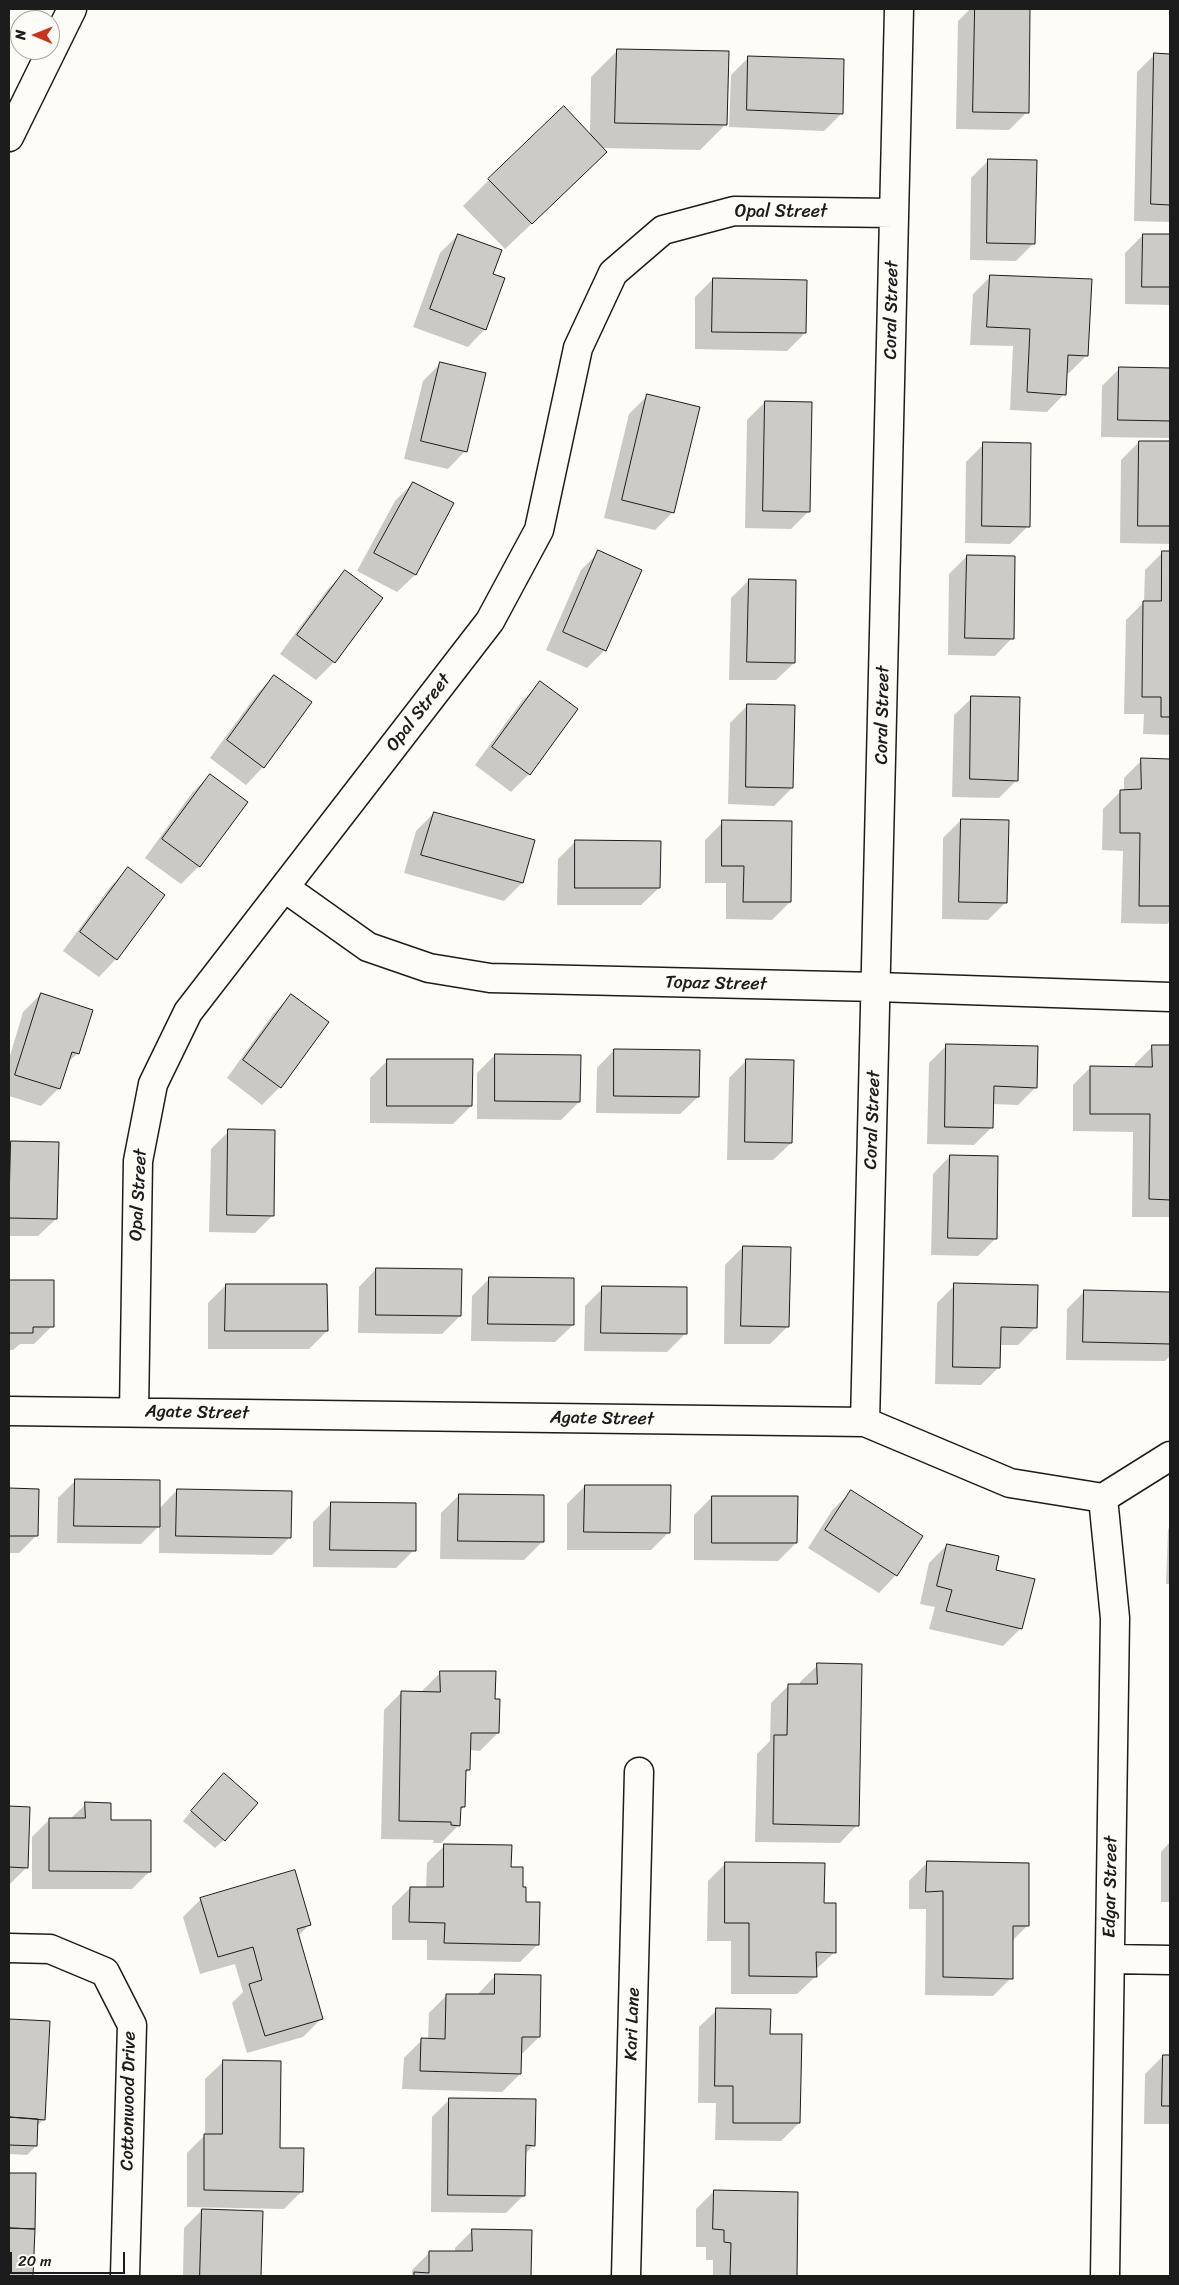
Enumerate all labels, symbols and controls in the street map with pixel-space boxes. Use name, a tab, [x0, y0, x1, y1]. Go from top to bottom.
north arrow	[10, 10, 60, 60]
text: N	[8, 30, 33, 40]
street label: Opal Street	[735, 201, 827, 223]
street label: Coral Street	[880, 260, 904, 360]
street label: Coral Street	[871, 665, 895, 765]
street label: Opal Street	[382, 670, 456, 756]
street label: Topaz Street	[665, 972, 767, 996]
street label: Coral Street	[860, 1070, 886, 1170]
street label: Opal Street	[126, 1148, 152, 1242]
street label: Agate Street	[145, 1401, 249, 1425]
street label: Agate Street	[550, 1407, 654, 1431]
street label: Edgar Street	[1099, 1836, 1123, 1938]
street label: Kari Lane	[621, 1987, 645, 2061]
street label: Cottonwood Drive	[117, 2031, 141, 2171]
scale bar	[12, 2242, 128, 2274]
text: 20 m	[18, 2248, 52, 2274]

